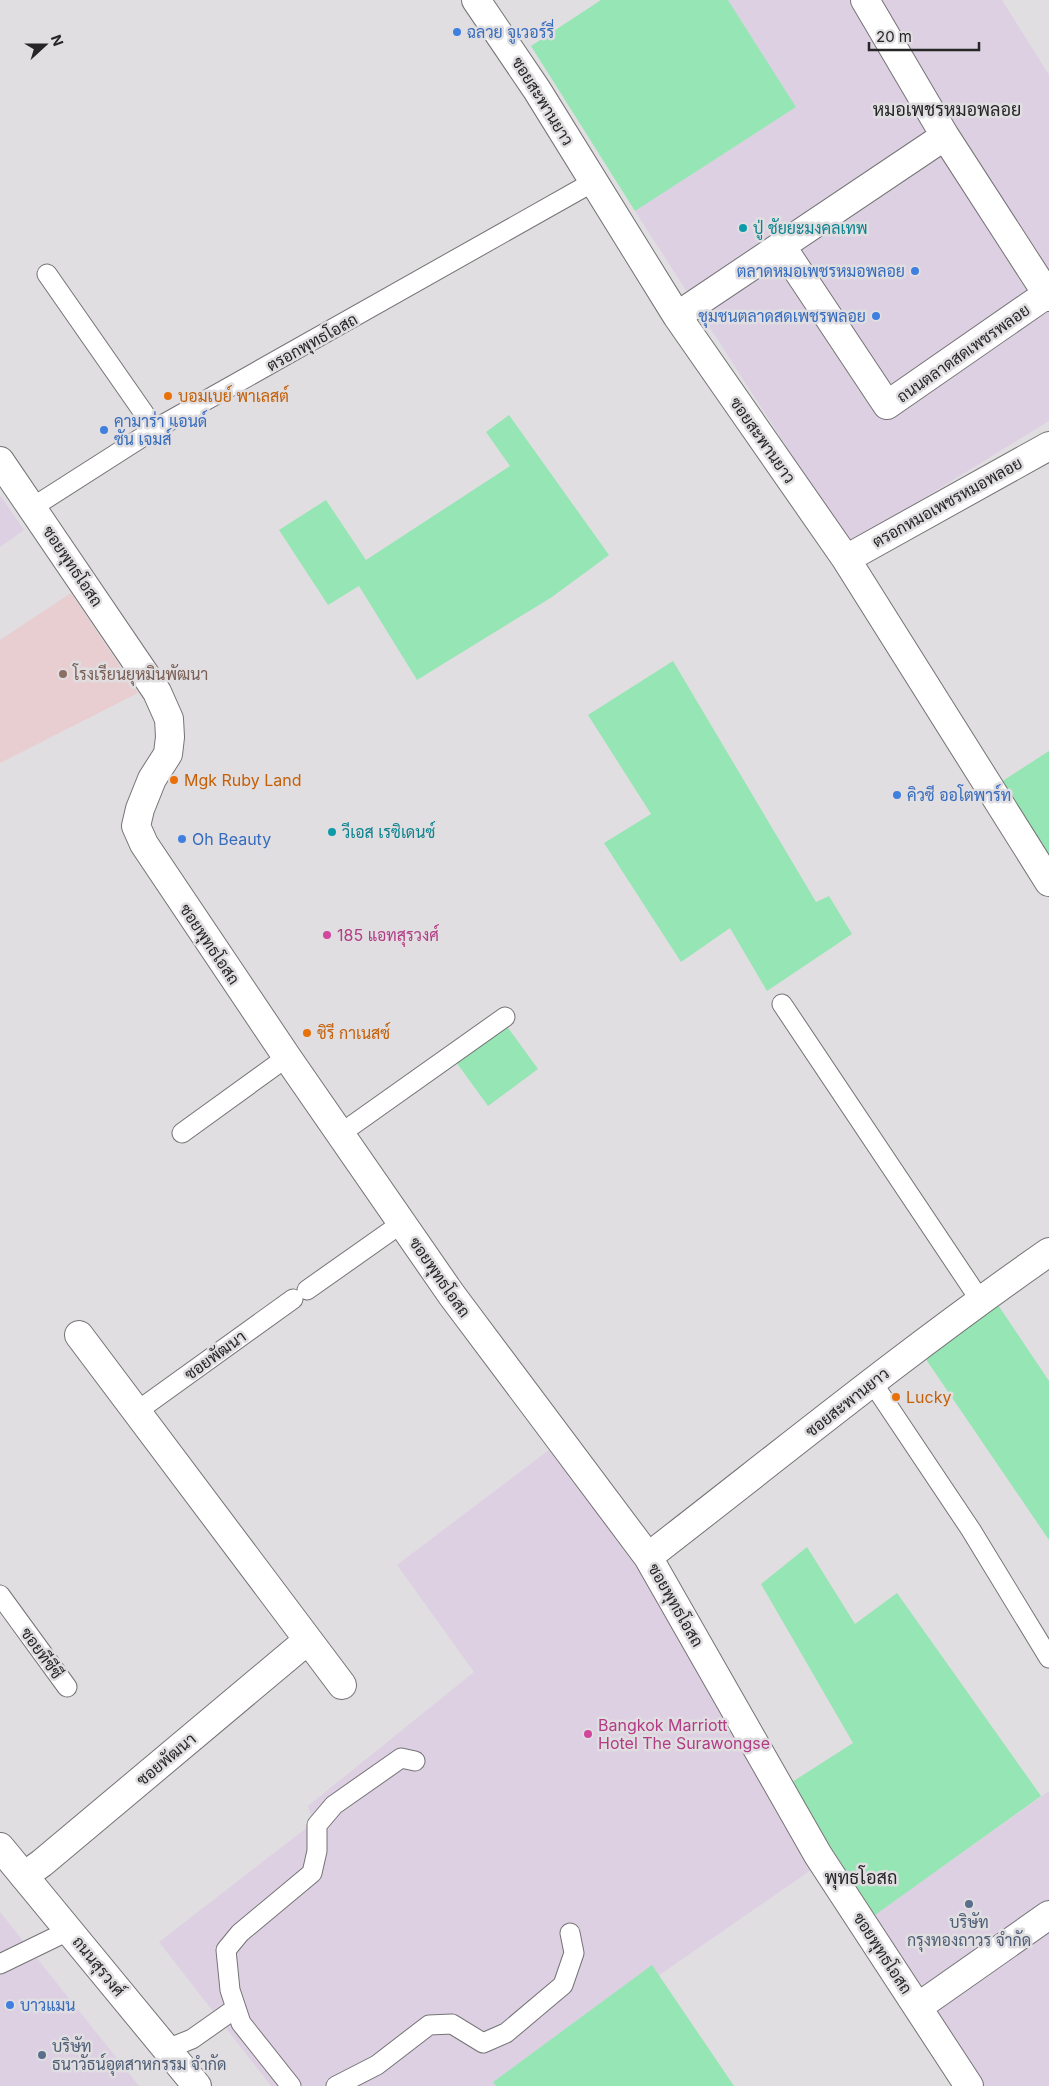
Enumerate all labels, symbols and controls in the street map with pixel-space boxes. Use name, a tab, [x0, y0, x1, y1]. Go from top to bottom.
place label: ฉลวย จูเวอร์รี่	[467, 18, 554, 44]
north arrow	[20, 20, 70, 70]
scale bar	[869, 20, 979, 52]
marker: ฉลวย จูเวอร์รี่	[451, 26, 463, 38]
text: 20 m	[876, 27, 912, 46]
text: N	[48, 32, 67, 48]
street label: ซอยสะพานยาว	[508, 53, 578, 149]
district label: หมอเพชรหมอพลอย	[873, 99, 1021, 120]
place label: ปู่ ชัยยะมงคลเทพ	[753, 218, 868, 240]
marker: ปู่ ชัยยะมงคลเทพ	[737, 222, 749, 234]
place label: ตลาดหมอเพชรหมอพลอย	[737, 261, 905, 281]
marker: ตลาดหมอเพชรหมอพลอย	[909, 265, 921, 277]
street label: ถนนตลาดสดเพชรพลอย	[893, 300, 1033, 406]
place label: ชุมชนตลาดสดเพชรพลอย	[698, 306, 866, 328]
street label: ตรอกพุทธโอสถ	[263, 308, 362, 377]
marker: ชุมชนตลาดสดเพชรพลอย	[870, 310, 882, 322]
place label: บอมเบย์ พาเลสต์	[178, 384, 289, 406]
marker: บอมเบย์ พาเลสต์	[162, 390, 174, 402]
street label: ซอยสะพานยาว	[726, 393, 800, 487]
place label: คามาร่า แอนด์ ซัน เจมส์	[114, 409, 207, 449]
marker: คามาร่า แอนด์ ซัน เจมส์	[98, 424, 110, 436]
street label: ตรอกหมอเพชรหมอพลอย	[869, 452, 1025, 552]
street label: ซอยพุทธโอสถ	[37, 521, 108, 611]
place label: โรงเรียนยุหมินพัฒนา	[72, 663, 208, 686]
marker: โรงเรียนยุหมินพัฒนา	[57, 668, 69, 680]
place label: Mgk Ruby Land	[184, 770, 302, 790]
marker: Mgk Ruby Land	[168, 774, 180, 786]
place label: คิวซี ออโตพาร์ท	[907, 783, 1011, 805]
marker: คิวซี ออโตพาร์ท	[891, 789, 903, 801]
place label: วีเอส เรซิเดนซ์	[341, 820, 436, 842]
marker: วีเอส เรซิเดนซ์	[326, 826, 338, 838]
place label: Oh Beauty	[192, 829, 271, 849]
marker: Oh Beauty	[176, 833, 188, 845]
street label: ซอยพุทธโอสถ	[174, 899, 245, 989]
place label: 185 แอทสุรวงศ์	[337, 923, 439, 947]
marker: 185 แอทสุรวงศ์	[321, 929, 333, 941]
place label: ชิรี กาเนสซ์	[317, 1021, 390, 1043]
marker: ชิรี กาเนสซ์	[301, 1027, 313, 1039]
street label: ซอยพุทธโอสถ	[403, 1233, 476, 1322]
street label: ซอยพัฒนา	[180, 1326, 250, 1384]
street label: ซอยสะพานยาว	[801, 1363, 893, 1441]
place label: Lucky	[906, 1387, 951, 1407]
marker: Lucky	[890, 1391, 902, 1403]
street label: ซอยพุทธโอสถ	[642, 1559, 709, 1651]
street label: ซอยทีซีซี	[17, 1623, 68, 1683]
place label: Bangkok Marriott Hotel The Surawongse	[598, 1715, 770, 1753]
street label: ซอยพัฒนา	[132, 1728, 200, 1790]
marker: Bangkok Marriott Hotel The Surawongse	[582, 1728, 594, 1740]
district label: พุทธโอสถ	[825, 1865, 897, 1890]
marker: บริษัท กรุงทองถาวร จำกัด	[963, 1898, 975, 1910]
street label: ซอยพุทธโอสถ	[848, 1908, 918, 1999]
place label: บริษัท กรุงทองถาวร จำกัด	[907, 1912, 1031, 1952]
street label: ถนนสุรวงศ์	[67, 1931, 131, 2001]
place label: บาวแมน	[20, 1995, 76, 2015]
marker: บาวแมน	[4, 1999, 16, 2011]
place label: บริษัท ธนาวัธน์อุตสาหกรรม จำกัด	[52, 2036, 226, 2076]
marker: บริษัท ธนาวัธน์อุตสาหกรรม จำกัด	[36, 2049, 48, 2061]

